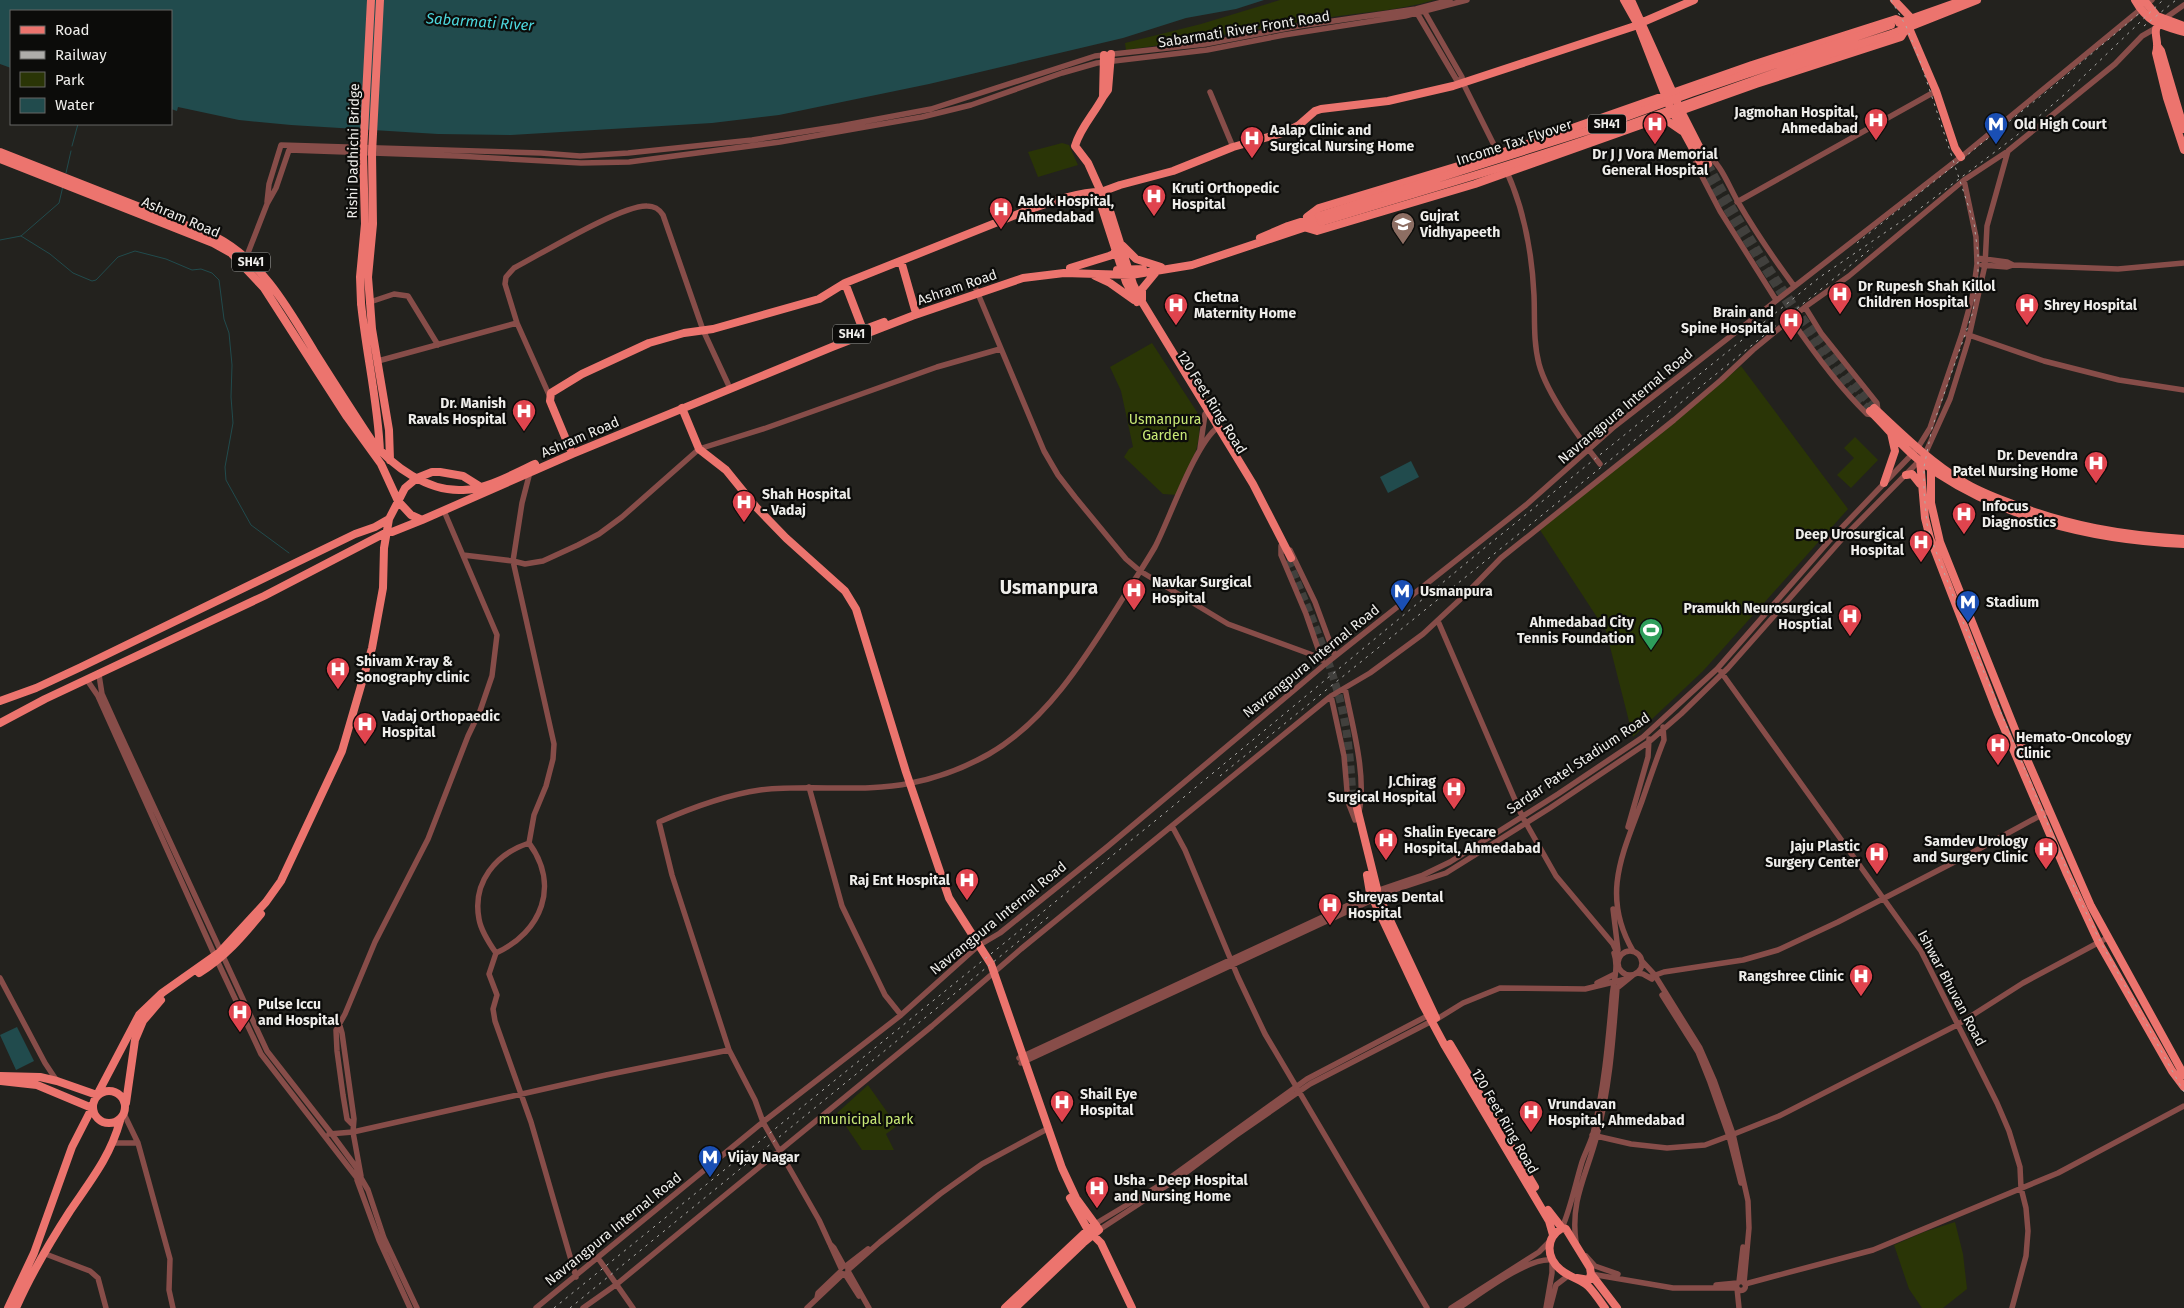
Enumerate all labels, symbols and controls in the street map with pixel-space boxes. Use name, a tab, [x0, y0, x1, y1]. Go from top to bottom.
street label: Sabarmati River Front Road	[1157, 8, 1331, 51]
water label: Sabarmati River	[424, 9, 536, 35]
legend	[10, 10, 172, 125]
text: Road	[55, 21, 90, 39]
text: Railway	[55, 46, 107, 64]
text: Park	[55, 71, 85, 89]
street label: Rishi Dadhichi Bridge	[344, 83, 363, 219]
text: Water	[55, 96, 94, 114]
place label: Jagmohan Hospital, Ahmedabad	[1733, 104, 1858, 137]
hospital icon: Jagmohan Hospital, Ahmedabad	[1863, 107, 1889, 141]
hospital icon: Dr J J Vora Memorial General Hospital	[1642, 111, 1668, 145]
metro station icon: Old High Court	[1983, 111, 2009, 145]
road number: SH41	[1588, 115, 1626, 134]
street label: Income Tax Flyover	[1454, 116, 1575, 169]
place label: Old High Court	[2014, 116, 2107, 133]
place label: Aalap Clinic and Surgical Nursing Home	[1269, 122, 1415, 155]
hospital icon: Aalap Clinic and Surgical Nursing Home	[1239, 125, 1265, 159]
place label: Dr J J Vora Memorial General Hospital	[1592, 146, 1719, 179]
place label: Kruti Orthopedic Hospital	[1172, 180, 1280, 213]
hospital icon: Kruti Orthopedic Hospital	[1141, 183, 1167, 217]
street label: Ashram Road	[139, 193, 222, 242]
place label: Aalok Hospital, Ahmedabad	[1017, 193, 1114, 226]
hospital icon: Aalok Hospital, Ahmedabad	[988, 196, 1014, 230]
place label: Gujrat Vidhyapeeth	[1419, 208, 1500, 241]
school or university icon: Gujrat Vidhyapeeth	[1390, 211, 1416, 245]
road number: SH41	[232, 252, 270, 272]
street label: Ashram Road	[915, 266, 999, 309]
place label: Dr Rupesh Shah Killol Children Hospital	[1858, 278, 1996, 311]
hospital icon: Dr Rupesh Shah Killol Children Hospital	[1827, 281, 1853, 315]
place label: Chetna Maternity Home	[1194, 289, 1296, 322]
hospital icon: Chetna Maternity Home	[1163, 292, 1189, 326]
hospital icon: Shrey Hospital	[2014, 292, 2040, 326]
place label: Shrey Hospital	[2044, 297, 2138, 314]
place label: Brain and Spine Hospital	[1681, 304, 1775, 337]
hospital icon: Brain and Spine Hospital	[1778, 307, 1804, 341]
road number: SH41	[833, 324, 871, 344]
street label: Navrangpura Internal Road	[1555, 345, 1696, 468]
street label: 120 Feet Ring Road	[1173, 347, 1250, 457]
place label: Dr. Manish Ravals Hospital	[408, 395, 507, 428]
hospital icon: Dr. Manish Ravals Hospital	[511, 398, 537, 432]
park label: Usmanpura Garden	[1129, 411, 1201, 444]
street label: Ashram Road	[539, 413, 622, 462]
place label: Dr. Devendra Patel Nursing Home	[1953, 447, 2078, 480]
hospital icon: Dr. Devendra Patel Nursing Home	[2083, 450, 2109, 484]
place label: Shah Hospital - Vadaj	[762, 486, 851, 519]
hospital icon: Shah Hospital - Vadaj	[731, 489, 757, 523]
place label: Infocus Diagnostics	[1982, 498, 2056, 531]
hospital icon: Infocus Diagnostics	[1951, 501, 1977, 535]
place label: Deep Urosurgical Hospital	[1795, 526, 1905, 559]
hospital icon: Deep Urosurgical Hospital	[1908, 529, 1934, 563]
place label: Navkar Surgical Hospital	[1152, 574, 1252, 607]
district label: Usmanpura	[1000, 576, 1098, 599]
hospital icon: Navkar Surgical Hospital	[1121, 577, 1147, 611]
metro station icon: Usmanpura	[1389, 578, 1415, 612]
place label: Usmanpura	[1420, 583, 1493, 600]
metro station icon: Stadium	[1955, 589, 1981, 623]
place label: Stadium	[1986, 594, 2039, 611]
place label: Pramukh Neurosurgical Hosptial	[1684, 600, 1833, 633]
street label: Navrangpura Internal Road	[1240, 601, 1383, 722]
hospital icon: Pramukh Neurosurgical Hosptial	[1837, 603, 1863, 637]
place label: Ahmedabad City Tennis Foundation	[1517, 614, 1635, 647]
sports icon: Ahmedabad City Tennis Foundation	[1638, 617, 1664, 651]
place label: Shivam X-ray & Sonography clinic	[356, 653, 470, 686]
hospital icon: Shivam X-ray & Sonography clinic	[325, 656, 351, 690]
place label: Vadaj Orthopaedic Hospital	[381, 708, 500, 741]
street label: Sardar Patel Stadium Road	[1503, 709, 1653, 818]
hospital icon: Vadaj Orthopaedic Hospital	[352, 711, 378, 745]
place label: Hemato-Oncology Clinic	[2016, 729, 2132, 762]
hospital icon: Hemato-Oncology Clinic	[1985, 732, 2011, 766]
place label: J.Chirag Surgical Hospital	[1328, 773, 1437, 806]
hospital icon: J.Chirag Surgical Hospital	[1441, 776, 1467, 810]
place label: Shalin Eyecare Hospital, Ahmedabad	[1404, 824, 1541, 857]
hospital icon: Shalin Eyecare Hospital, Ahmedabad	[1373, 827, 1399, 861]
place label: Samdev Urology and Surgery Clinic	[1913, 833, 2029, 866]
hospital icon: Samdev Urology and Surgery Clinic	[2033, 836, 2059, 870]
place label: Jaju Plastic Surgery Center	[1765, 838, 1860, 871]
hospital icon: Jaju Plastic Surgery Center	[1864, 841, 1890, 875]
street label: Navrangpura Internal Road	[927, 858, 1070, 979]
hospital icon: Raj Ent Hospital	[954, 867, 980, 901]
place label: Raj Ent Hospital	[849, 872, 951, 889]
place label: Shreyas Dental Hospital	[1348, 889, 1444, 922]
hospital icon: Shreyas Dental Hospital	[1317, 892, 1343, 926]
street label: Ishwar Bhuvan Road	[1914, 927, 1989, 1049]
hospital icon: Rangshree Clinic	[1848, 963, 1874, 997]
place label: Rangshree Clinic	[1739, 968, 1844, 985]
place label: Pulse Iccu and Hospital	[258, 996, 340, 1029]
hospital icon: Pulse Iccu and Hospital	[227, 999, 253, 1033]
street label: 120 Feet Ring Road	[1467, 1066, 1542, 1177]
place label: Shail Eye Hospital	[1080, 1086, 1137, 1119]
hospital icon: Shail Eye Hospital	[1049, 1089, 1075, 1123]
place label: Vrundavan Hospital, Ahmedabad	[1547, 1096, 1685, 1129]
hospital icon: Vrundavan Hospital, Ahmedabad	[1518, 1099, 1544, 1133]
park label: municipal park	[819, 1111, 914, 1128]
metro station icon: Vijay Nagar	[697, 1144, 723, 1178]
place label: Vijay Nagar	[727, 1149, 800, 1166]
street label: Navrangpura Internal Road	[542, 1169, 685, 1290]
place label: Usha - Deep Hospital and Nursing Home	[1114, 1172, 1248, 1205]
hospital icon: Usha - Deep Hospital and Nursing Home	[1084, 1175, 1110, 1209]

